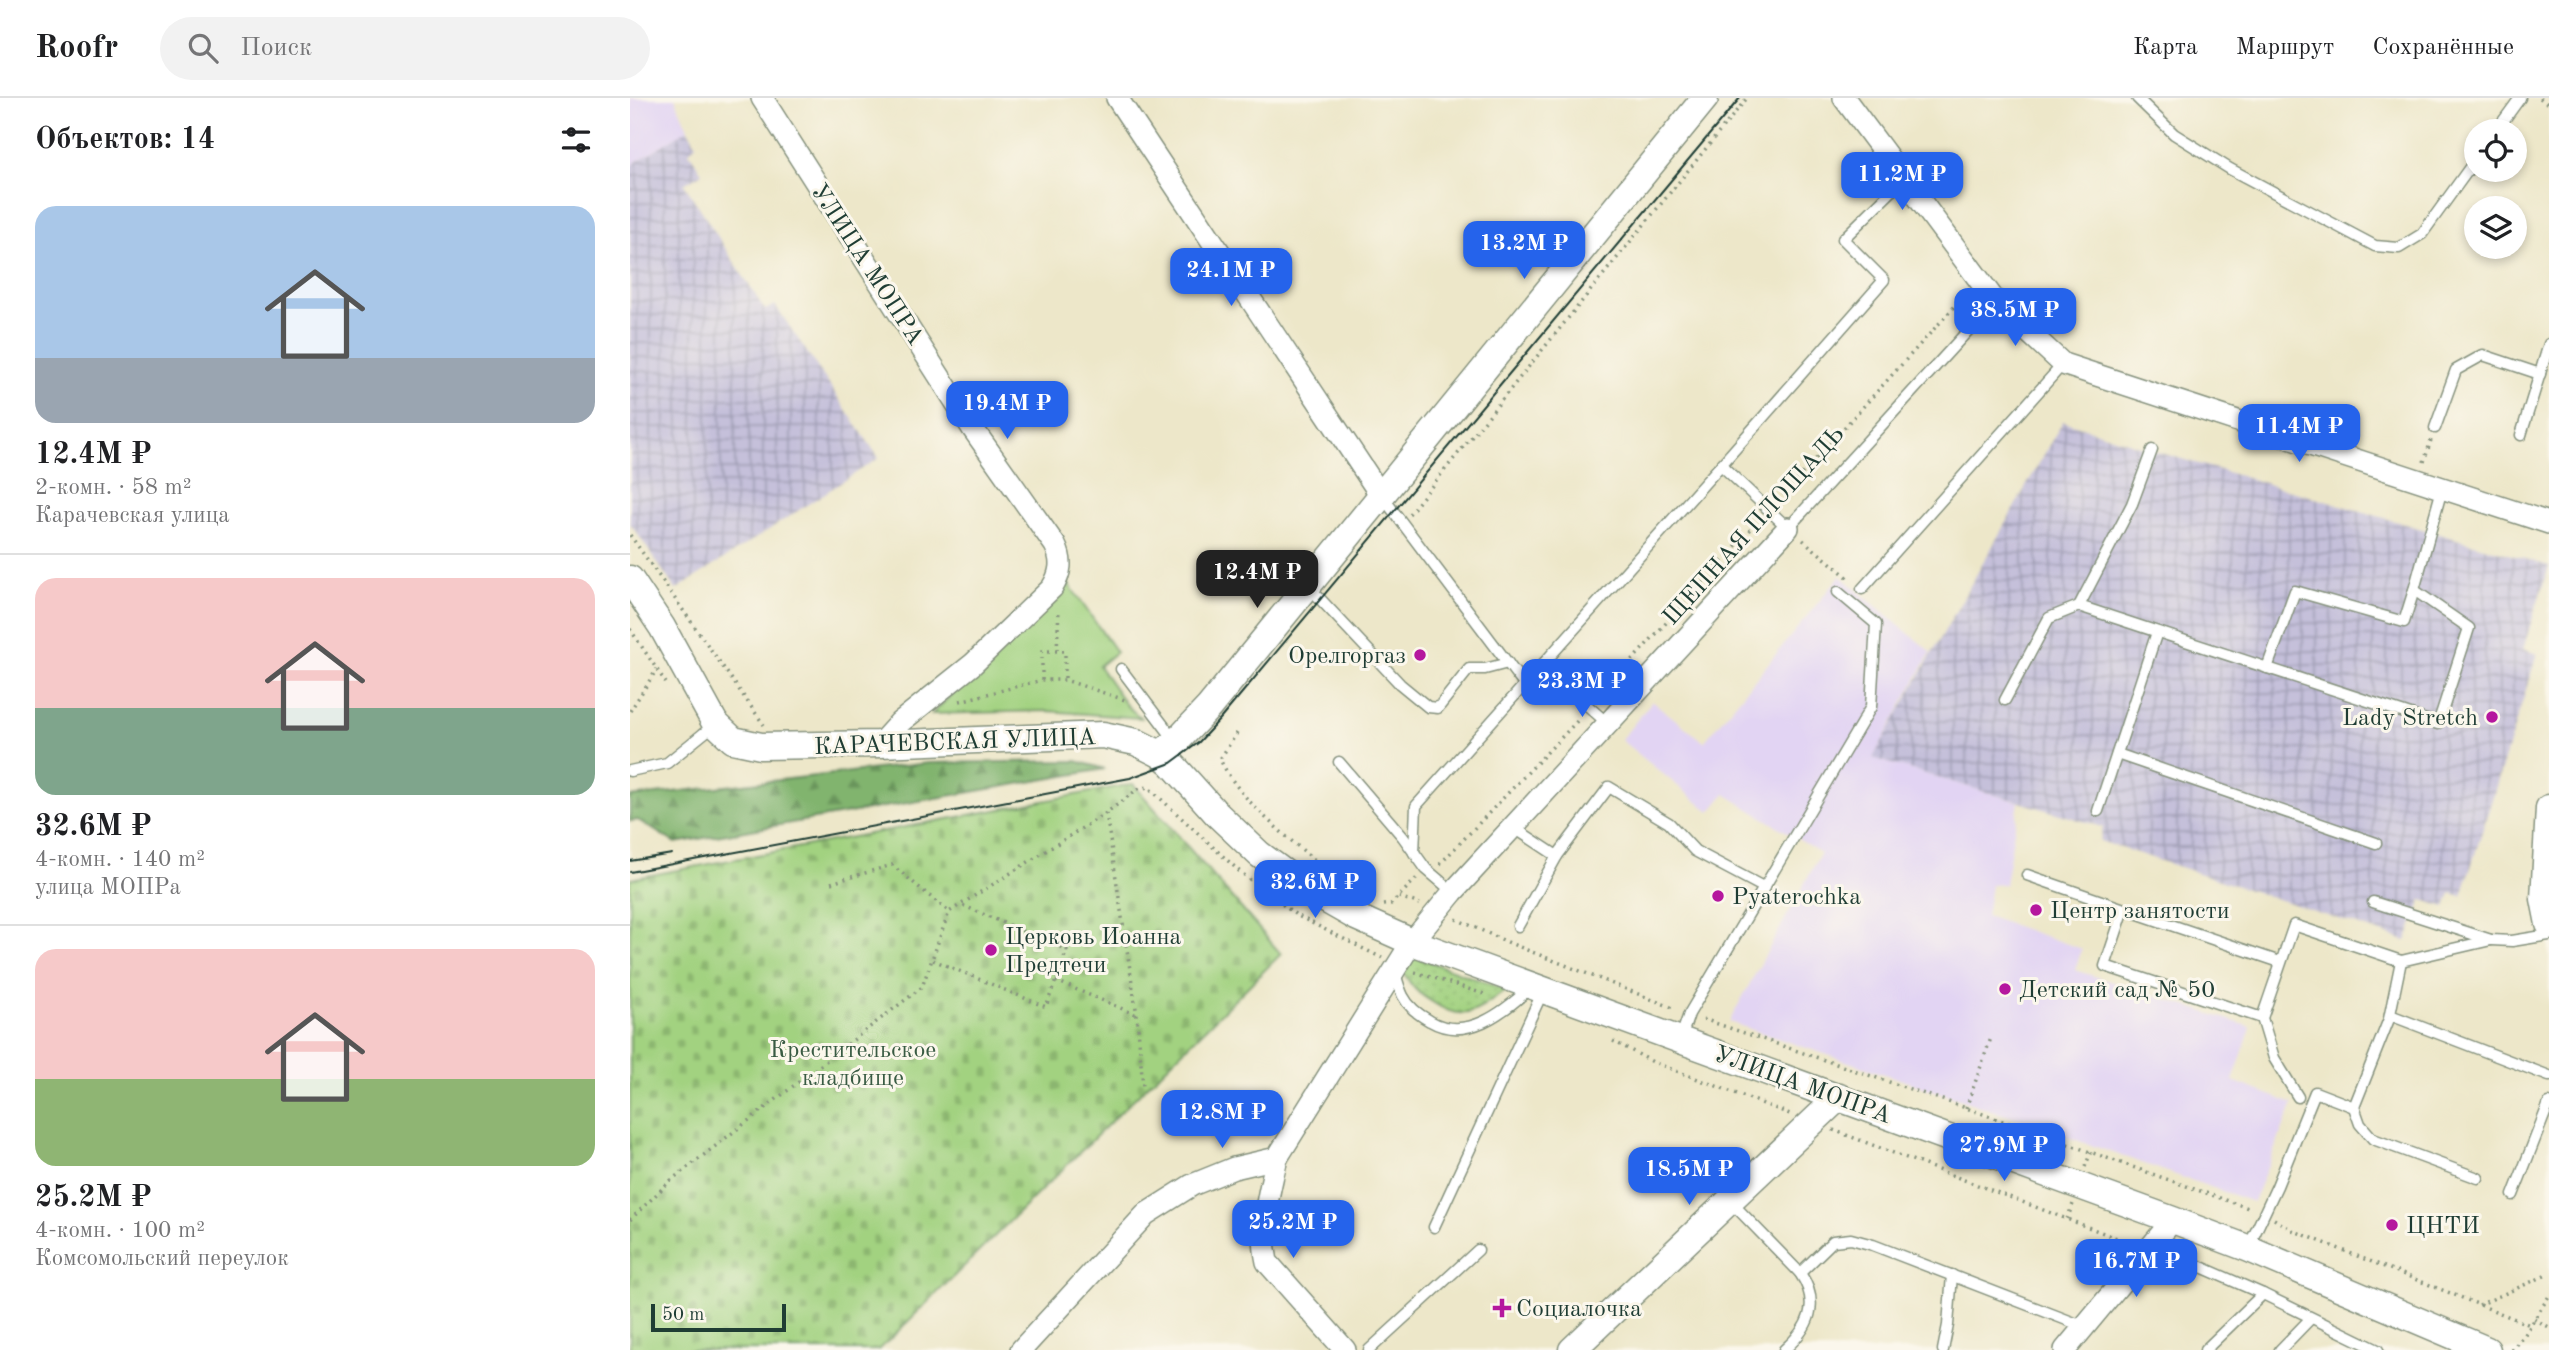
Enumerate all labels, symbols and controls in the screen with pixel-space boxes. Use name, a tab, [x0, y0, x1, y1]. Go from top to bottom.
search box	[160, 17, 650, 80]
icon: search	[184, 29, 222, 67]
text: Roofr	[35, 32, 118, 65]
text: Поиск	[240, 35, 312, 61]
text: Карта	[2133, 36, 2198, 60]
text: Маршрут	[2236, 36, 2334, 60]
text: Сохранённые	[2372, 36, 2514, 60]
map controls	[2464, 119, 2527, 259]
button: locate	[2464, 119, 2527, 182]
icon: filters	[557, 121, 595, 159]
text: Объектов: 14	[35, 125, 215, 155]
pin: 11.2M ₽	[1837, 152, 1967, 212]
text: 11.2M ₽	[1857, 163, 1947, 186]
street label: УЛИЦА МОПРА	[805, 180, 927, 350]
button: layers	[2464, 196, 2527, 259]
pin: 13.2M ₽	[1459, 222, 1589, 281]
text: 13.2M ₽	[1479, 232, 1569, 255]
pin: 24.1M ₽	[1166, 248, 1296, 308]
icon: home	[252, 251, 378, 377]
text: 24.1M ₽	[1186, 259, 1276, 282]
pin: 38.5M ₽	[1950, 288, 2080, 348]
text: 38.5M ₽	[1970, 299, 2060, 322]
pin: 19.4M ₽	[942, 382, 1072, 441]
text: 19.4M ₽	[962, 392, 1052, 415]
pin: 11.4M ₽	[2234, 404, 2364, 464]
text: 11.4M ₽	[2254, 415, 2344, 438]
street label: ЩЕПНАЯ ПЛОЩАДЬ	[1659, 422, 1850, 630]
text: 12.4M ₽	[35, 440, 152, 470]
text: 2-комн. · 58 m²	[35, 476, 192, 499]
text: Карачевская улица	[35, 504, 230, 527]
pin: 12.4M ₽	[1192, 550, 1322, 610]
text: 12.4M ₽	[1212, 561, 1302, 584]
icon: home	[252, 623, 378, 749]
place label: Орелгоргаз	[1288, 645, 1406, 669]
marker: Орелгоргаз	[1412, 647, 1428, 663]
pin: 23.3M ₽	[1517, 660, 1647, 719]
text: 23.3M ₽	[1537, 670, 1627, 693]
place label: Lady Stretch	[2342, 707, 2478, 731]
marker: Lady Stretch	[2484, 709, 2500, 725]
street label: КАРАЧЕВСКАЯ УЛИЦА	[814, 726, 1097, 760]
text: 32.6M ₽	[35, 812, 152, 842]
text: 4-комн. · 140 m²	[35, 848, 205, 871]
pin: 32.6M ₽	[1250, 860, 1380, 920]
text: 32.6M ₽	[1270, 871, 1360, 894]
text: улица МОПРа	[35, 876, 181, 899]
place label: Pyaterochka	[1732, 886, 1861, 910]
marker: Pyaterochka	[1710, 888, 1726, 904]
place label: Центр занятости	[2050, 900, 2230, 924]
marker: Центр занятости	[2028, 902, 2044, 918]
place label: Церковь Иоанна Предтечи	[1005, 926, 1182, 978]
marker: Церковь Иоанна Предтечи	[983, 942, 999, 958]
place label: Детский сад № 50	[2019, 979, 2215, 1003]
marker: Детский сад № 50	[1997, 981, 2013, 997]
icon: home	[252, 994, 378, 1120]
park label: Крестительское кладбище	[770, 1039, 936, 1091]
street label: УЛИЦА МОПРА	[1711, 1043, 1894, 1129]
pin: 12.8M ₽	[1157, 1090, 1287, 1150]
text: 12.8M ₽	[1177, 1101, 1267, 1124]
pin: 27.9M ₽	[1939, 1124, 2069, 1183]
text: 27.9M ₽	[1959, 1134, 2049, 1157]
pin: 18.5M ₽	[1624, 1148, 1754, 1207]
text: 18.5M ₽	[1644, 1158, 1734, 1181]
text: 25.2M ₽	[35, 1183, 152, 1213]
pin: 25.2M ₽	[1228, 1200, 1358, 1260]
text: 25.2M ₽	[1248, 1211, 1338, 1234]
place label: ЦНТИ	[2406, 1215, 2480, 1239]
marker: ЦНТИ	[2384, 1217, 2400, 1233]
text: 4-комн. · 100 m²	[35, 1219, 205, 1242]
pin: 16.7M ₽	[2071, 1240, 2201, 1299]
text: Комсомольский переулок	[35, 1247, 289, 1270]
text: 16.7M ₽	[2091, 1250, 2181, 1273]
place label: Социалочка	[1516, 1298, 1642, 1322]
marker: Социалочка	[1494, 1300, 1510, 1316]
scale bar	[651, 1301, 786, 1333]
text: 50 m	[662, 1306, 704, 1325]

